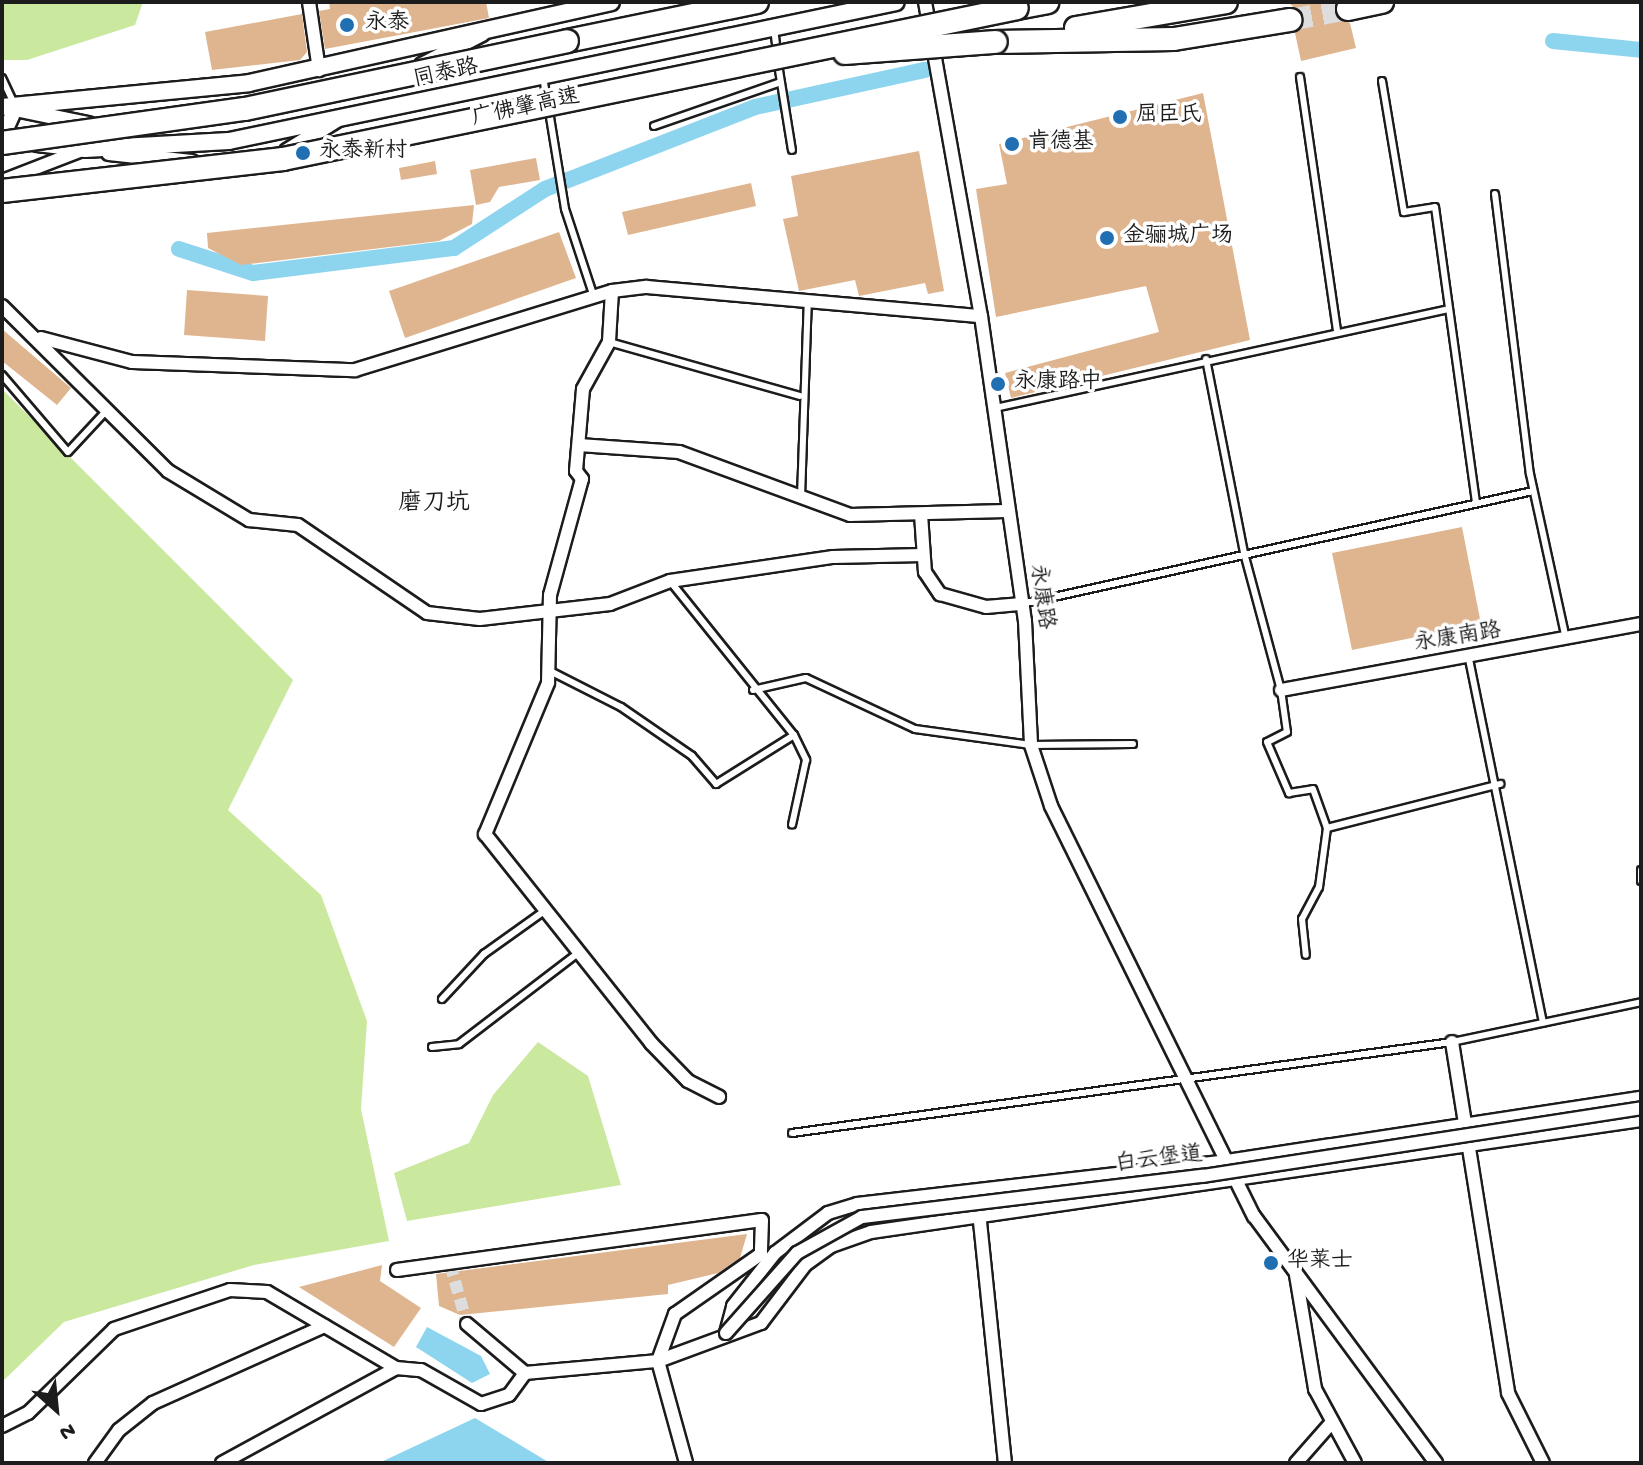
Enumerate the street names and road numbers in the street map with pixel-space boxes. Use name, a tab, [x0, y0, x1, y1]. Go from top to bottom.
street label: 同泰路	[411, 55, 481, 95]
street label: 广佛肇高速	[469, 85, 583, 133]
street label: 永康路	[1022, 562, 1058, 632]
street label: 永康南路	[1412, 619, 1504, 659]
street label: 白云堡道	[1114, 1143, 1204, 1179]

